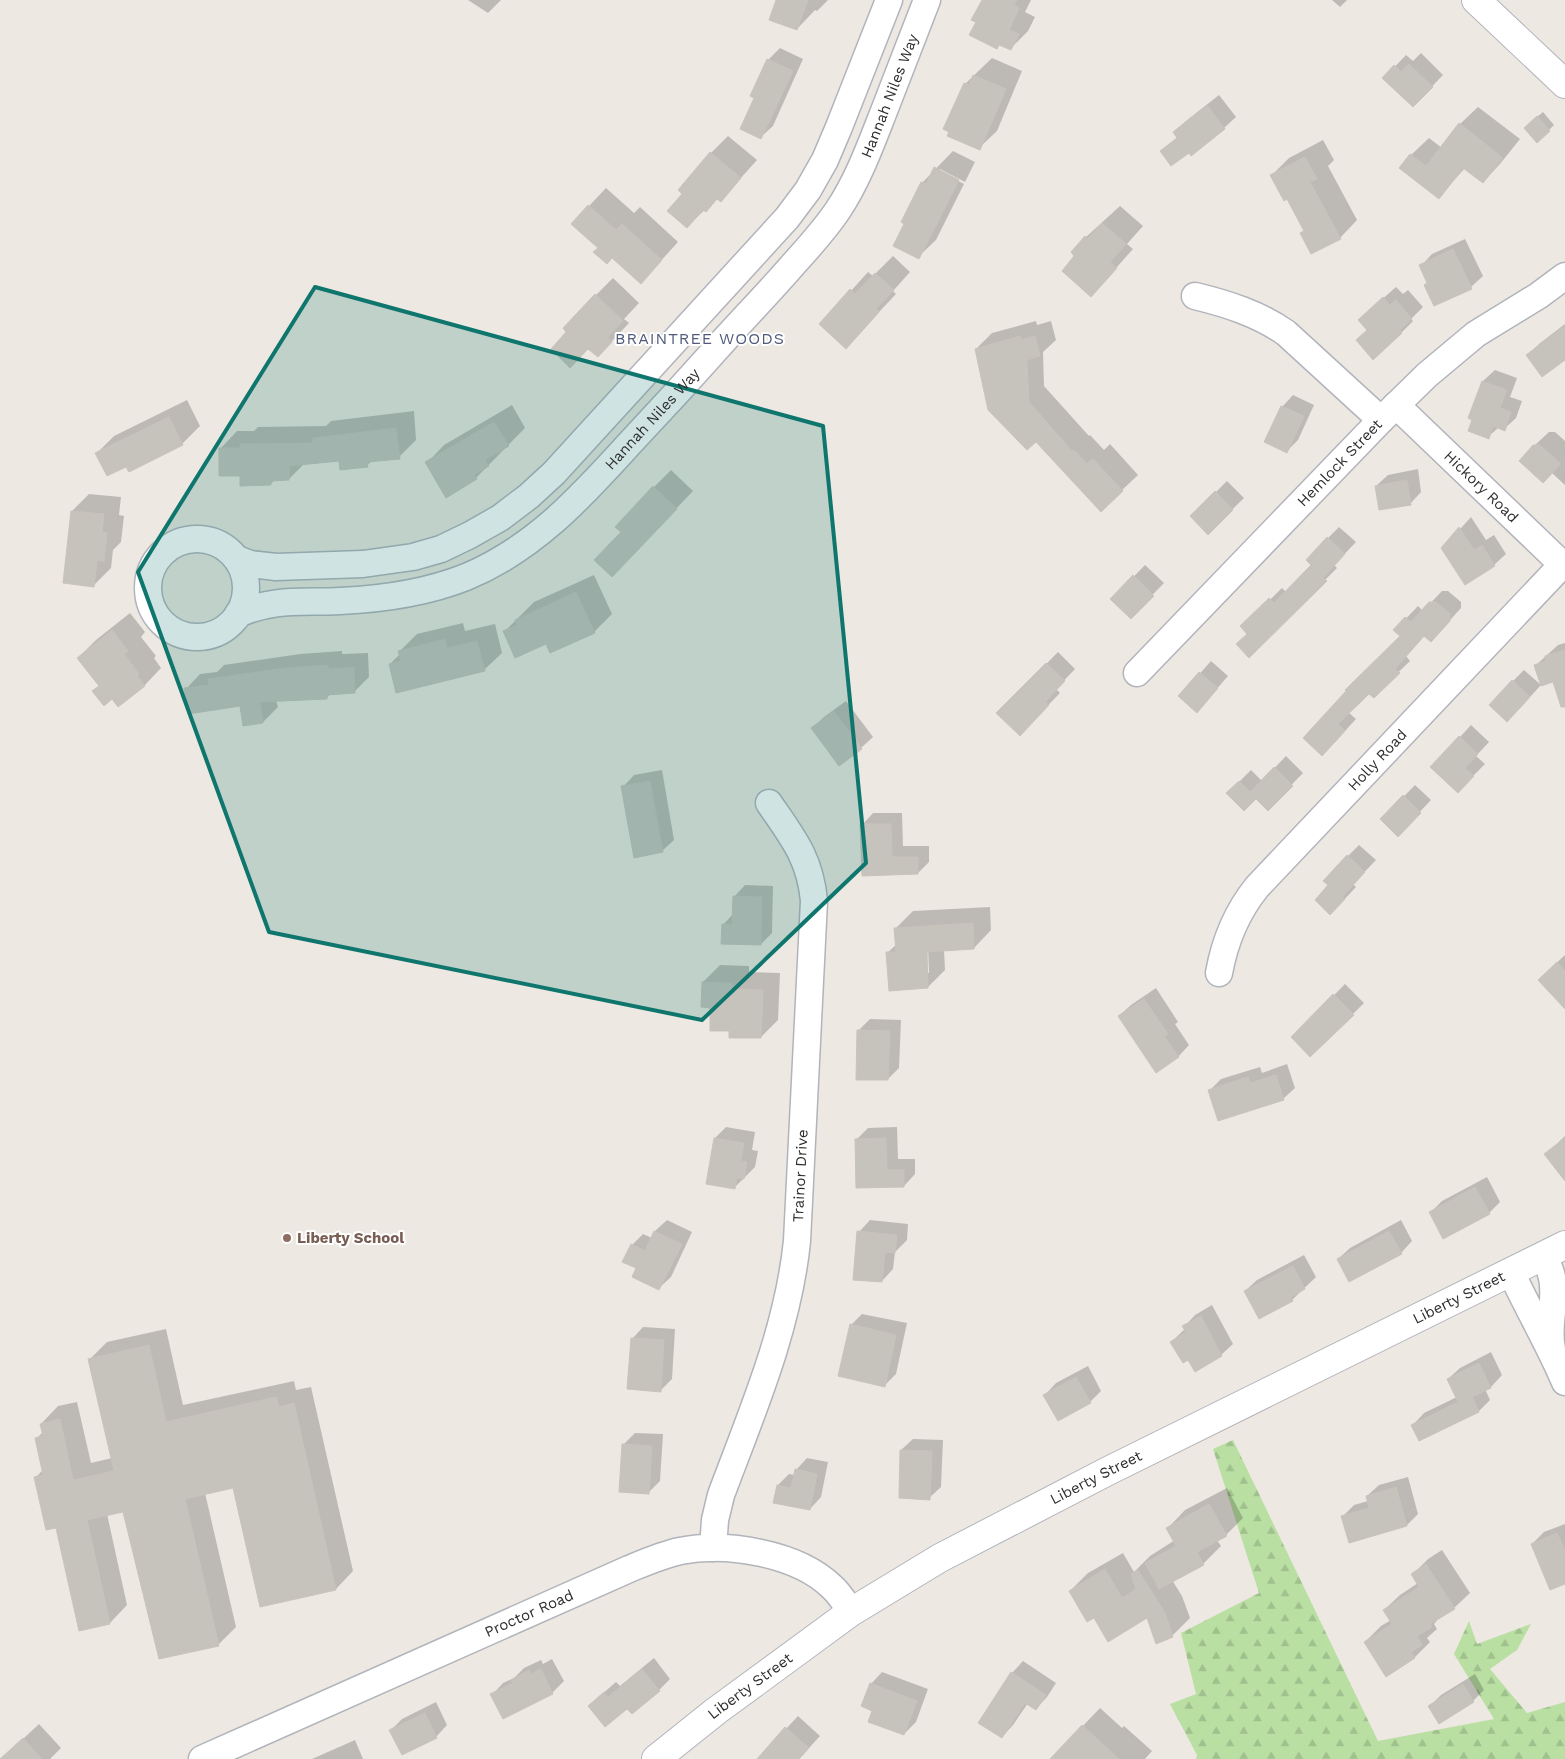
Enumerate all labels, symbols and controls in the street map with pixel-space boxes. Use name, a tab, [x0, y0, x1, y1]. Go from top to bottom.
street label: Hannah Niles Way	[857, 31, 922, 161]
district label: BRAINTREE WOODS	[615, 329, 785, 348]
street label: Hannah Niles Way	[601, 364, 704, 473]
street label: Hemlock Street	[1294, 415, 1386, 510]
street label: Hickory Road	[1440, 447, 1522, 526]
street label: Holly Road	[1344, 726, 1411, 794]
street label: Trainor Drive	[789, 1129, 812, 1223]
place label: Liberty School	[297, 1229, 404, 1247]
marker: Liberty School	[281, 1232, 293, 1244]
street label: Liberty Street	[1410, 1267, 1509, 1328]
street label: Liberty Street	[1047, 1446, 1146, 1508]
street label: Proctor Road	[482, 1586, 576, 1641]
street label: Liberty Street	[704, 1649, 796, 1723]

